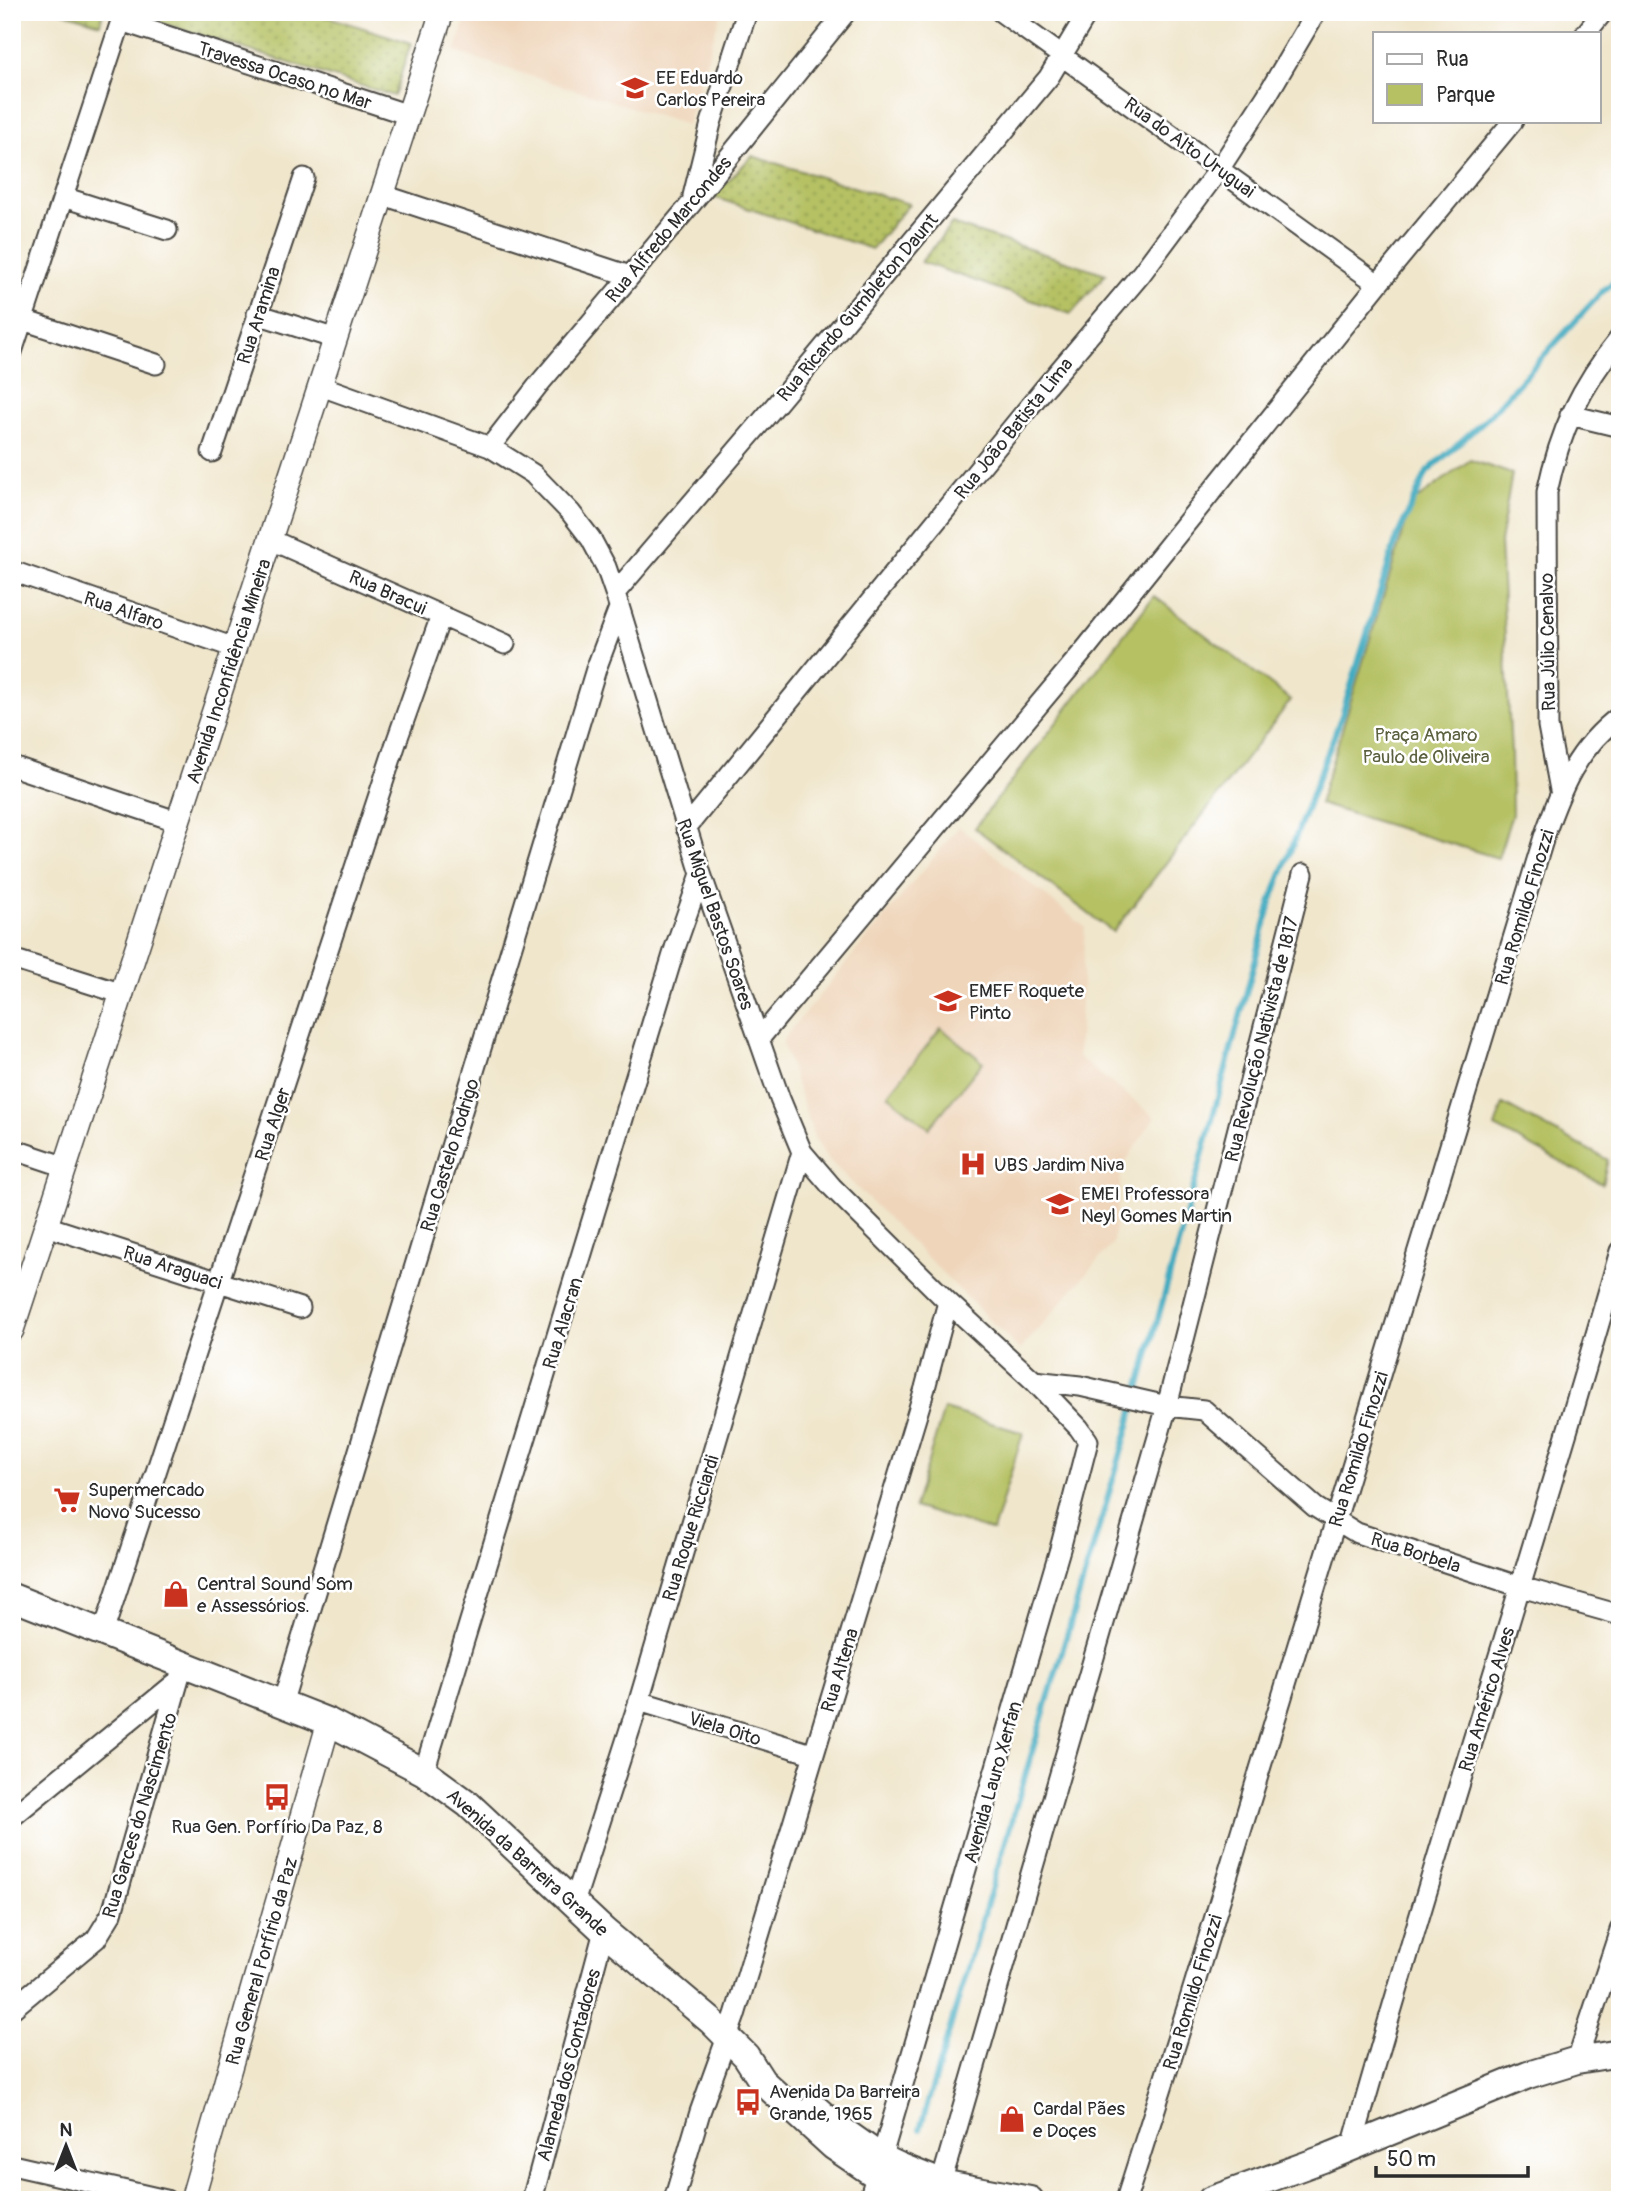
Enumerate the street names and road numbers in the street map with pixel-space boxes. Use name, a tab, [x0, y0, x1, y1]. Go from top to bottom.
street label: Travessa Ocaso no Mar	[195, 36, 375, 115]
street label: Rua do Alto Uruguai	[1119, 92, 1260, 203]
street label: Rua Alfredo Marcondes	[600, 151, 737, 308]
street label: Rua Ricardo Gumbleton Daunt	[772, 208, 944, 407]
street label: Rua Aramina	[232, 263, 286, 367]
street label: Rua João Batista Lima	[949, 353, 1078, 504]
street label: Avenida Inconfidência Mineira	[181, 556, 277, 787]
street label: Rua Bracui	[345, 565, 430, 621]
street label: Rua Júlio Cenalvo	[1535, 573, 1561, 711]
street label: Rua Alfaro	[81, 586, 167, 636]
street label: Rua Miguel Bastos Soares	[671, 816, 759, 1014]
street label: Rua Romildo Finozzi	[1490, 827, 1560, 988]
street label: Rua Revolução Nativista de 1817	[1220, 914, 1304, 1164]
street label: Rua Castelo Rodrigo	[415, 1076, 485, 1235]
street label: Rua Alger	[250, 1084, 296, 1164]
street label: Rua Araguaci	[120, 1241, 225, 1295]
street label: Rua Alacran	[538, 1275, 588, 1372]
street label: Rua Romildo Finozzi	[1324, 1369, 1394, 1530]
street label: Rua Roque Ricciardi	[657, 1452, 725, 1604]
street label: Rua Borbela	[1368, 1527, 1464, 1579]
street label: Rua Américo Alves	[1454, 1624, 1520, 1774]
street label: Rua Altena	[816, 1625, 864, 1715]
street label: Avenida Lauro Xerfan	[958, 1698, 1028, 1866]
street label: Viela Oito	[685, 1707, 764, 1751]
street label: Rua Garces do Nascimento	[97, 1710, 183, 1921]
street label: Avenida da Barreira Grande	[441, 1784, 614, 1942]
street label: Rua General Porfírio da Paz	[221, 1854, 303, 2068]
street label: Rua Romildo Finozzi	[1158, 1912, 1228, 2073]
street label: Alameda dos Contadores	[532, 1966, 606, 2164]

